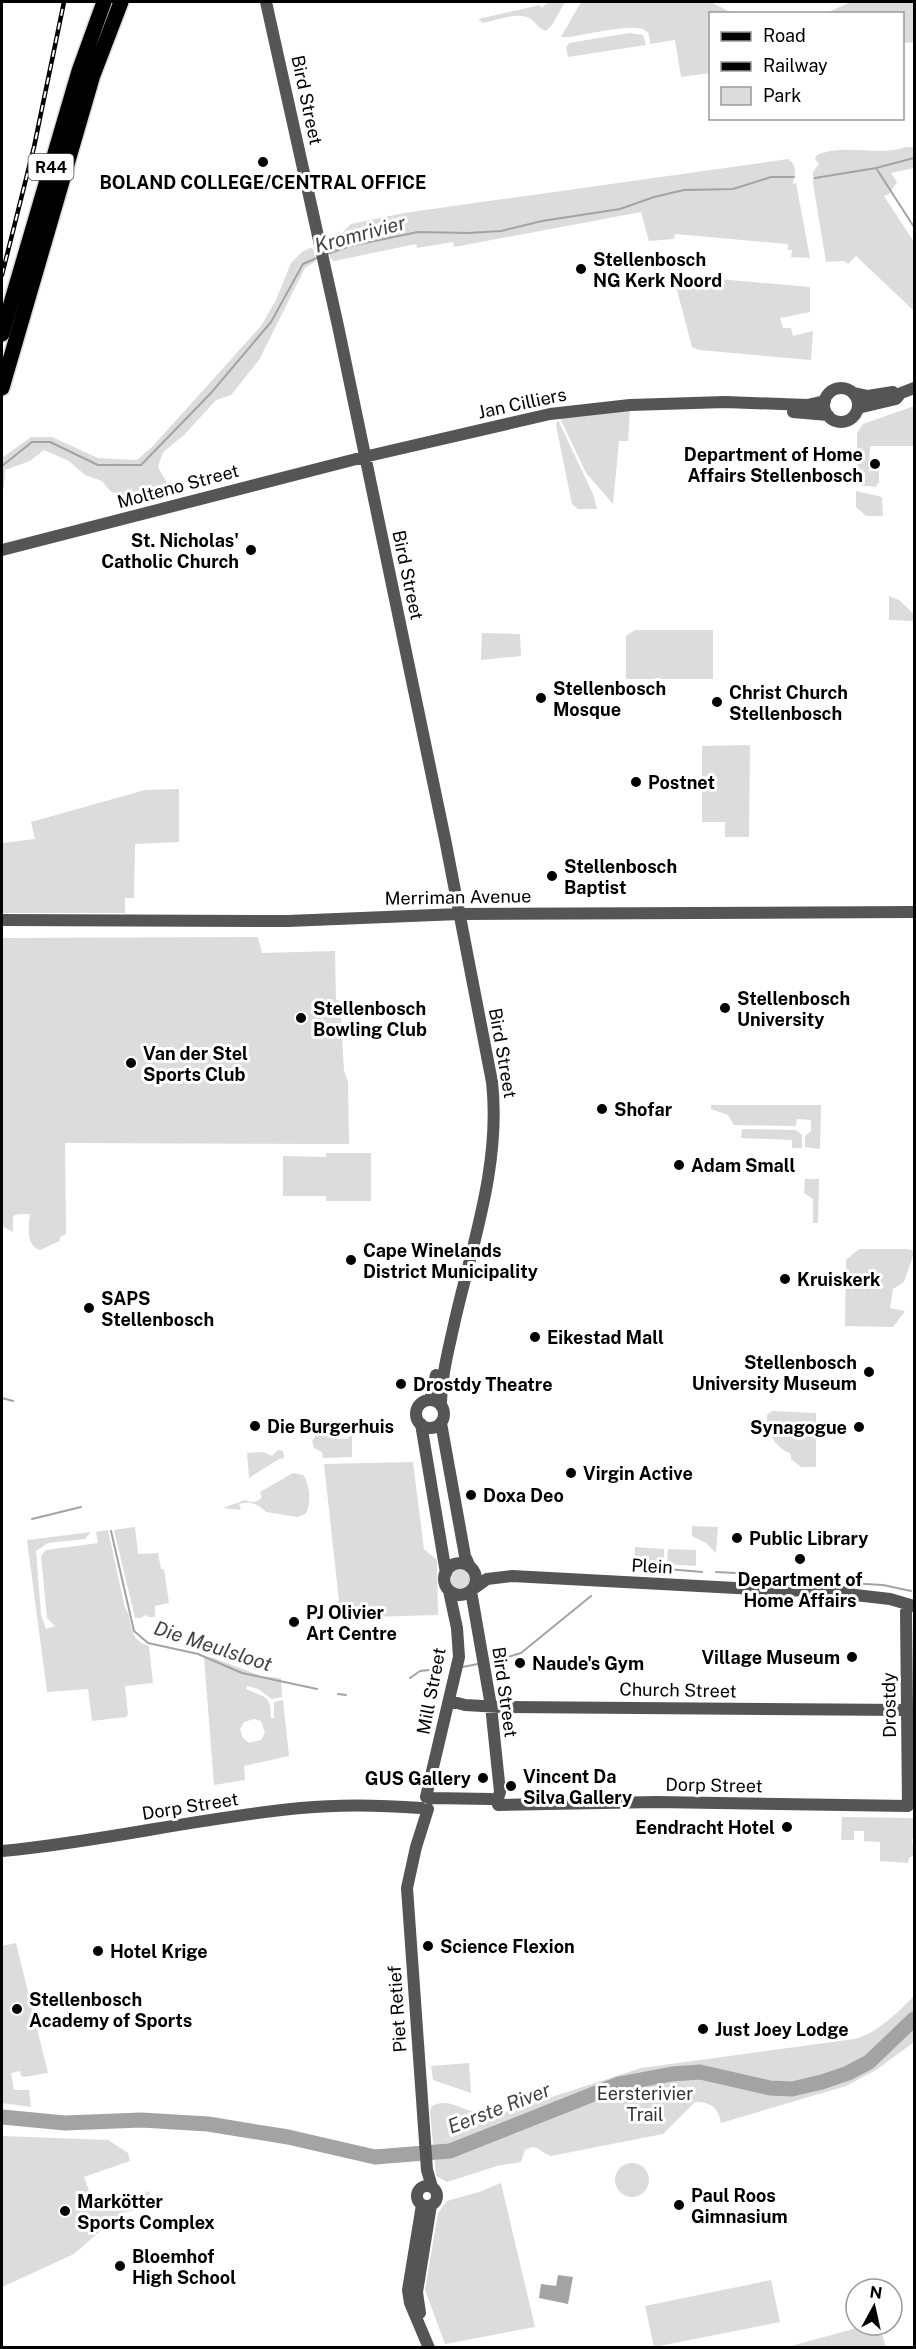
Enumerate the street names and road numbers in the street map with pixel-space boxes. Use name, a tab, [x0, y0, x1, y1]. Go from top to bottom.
street label: Bird Street	[287, 53, 327, 147]
road number: R44	[28, 154, 74, 180]
street label: Jan Cilliers	[476, 383, 568, 423]
street label: Molteno Street	[115, 460, 241, 512]
street label: Bird Street	[388, 528, 428, 622]
street label: Merriman Avenue	[384, 885, 532, 909]
street label: Bird Street	[485, 1006, 521, 1100]
street label: Plein	[631, 1554, 673, 1578]
street label: Bird Street	[488, 1645, 522, 1739]
street label: Mill Street	[412, 1646, 450, 1736]
street label: Drostdy	[878, 1672, 900, 1738]
street label: Church Street	[619, 1678, 737, 1702]
street label: Dorp Street	[665, 1774, 763, 1796]
street label: Dorp Street	[140, 1788, 240, 1824]
street label: Piet Retief	[383, 1965, 411, 2053]

